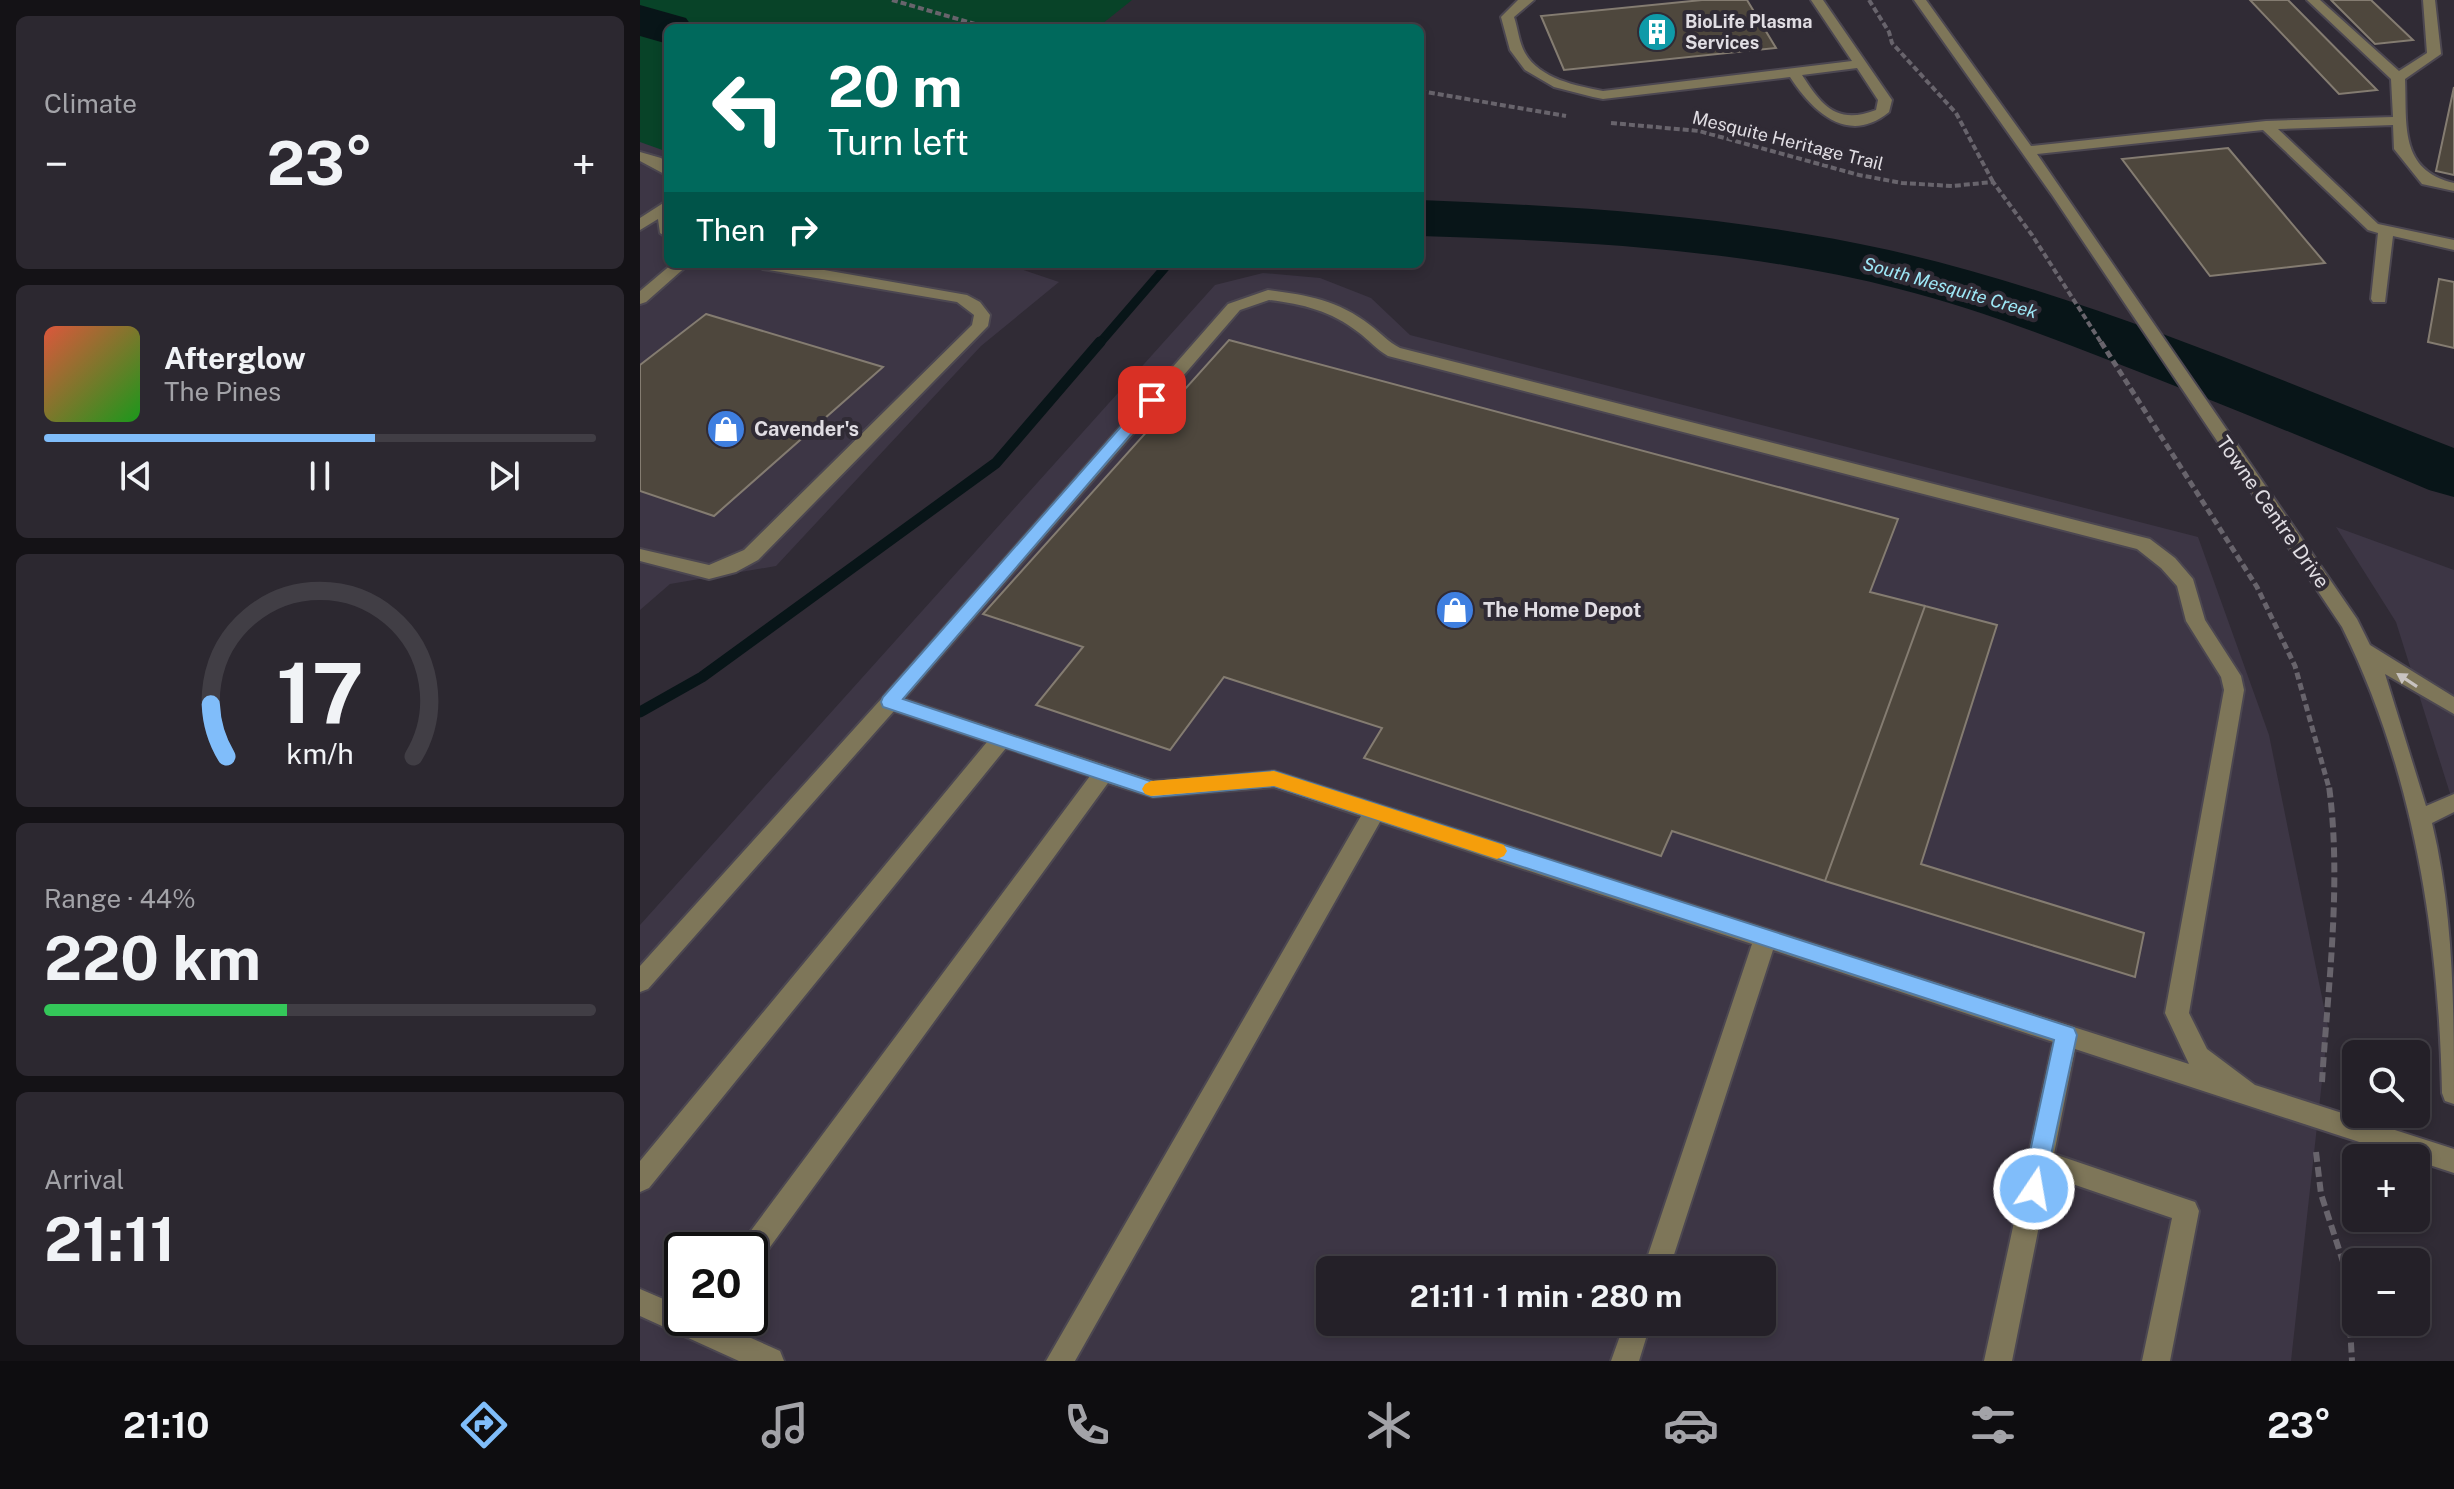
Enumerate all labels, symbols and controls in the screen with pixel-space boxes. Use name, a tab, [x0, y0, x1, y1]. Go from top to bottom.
building icon: BioLife Plasma Services	[1636, 11, 1678, 53]
place label: BioLife Plasma Services	[1685, 11, 1812, 53]
text: 20 m	[828, 54, 962, 120]
icon: left	[696, 56, 800, 160]
text: Climate	[44, 88, 137, 119]
street label: Mesquite Heritage Trail	[1690, 107, 1886, 174]
text: Turn left	[828, 121, 969, 163]
text: 23°	[267, 128, 373, 199]
text: −	[44, 138, 68, 190]
text: +	[572, 138, 596, 190]
icon: right	[781, 208, 825, 252]
text: Then	[696, 212, 765, 248]
water label: South Mesquite Creek	[1861, 253, 2040, 323]
text: Afterglow	[164, 340, 306, 376]
pin	[1118, 366, 1186, 434]
text: The Pines	[164, 376, 281, 407]
icon: arrive	[1130, 378, 1174, 422]
shop icon: Cavender's	[705, 408, 747, 450]
place label: Cavender's	[754, 417, 859, 441]
street label: Towne Centre Drive	[2211, 431, 2335, 593]
icon: previous	[114, 454, 158, 498]
icon: pause	[298, 454, 342, 498]
icon: next	[482, 454, 526, 498]
shop icon: The Home Depot	[1434, 589, 1476, 631]
place label: The Home Depot	[1483, 598, 1641, 622]
text: 17	[276, 643, 364, 741]
one-way arrow	[2397, 672, 2418, 687]
text: km/h	[286, 737, 354, 770]
text: Range · 44%	[44, 883, 196, 914]
text: 220 km	[44, 923, 261, 994]
map controls	[2342, 1040, 2430, 1336]
button: search	[2342, 1040, 2430, 1128]
button: +	[2342, 1144, 2430, 1232]
position arrow	[1992, 1147, 2076, 1231]
text: Arrival	[44, 1164, 124, 1195]
text: 21:11	[44, 1204, 175, 1275]
speed limit sign: 20	[664, 1232, 768, 1336]
button: −	[2342, 1248, 2430, 1336]
text: 21:11 · 1 min · 280 m	[1410, 1278, 1682, 1314]
icon: directions	[456, 1397, 512, 1453]
icon: music	[757, 1397, 813, 1453]
icon: phone	[1059, 1397, 1115, 1453]
icon: climate	[1361, 1397, 1417, 1453]
icon: car	[1663, 1397, 1719, 1453]
icon: filters	[1965, 1397, 2021, 1453]
text: 21:10	[123, 1404, 210, 1446]
text: 23°	[2267, 1404, 2331, 1446]

